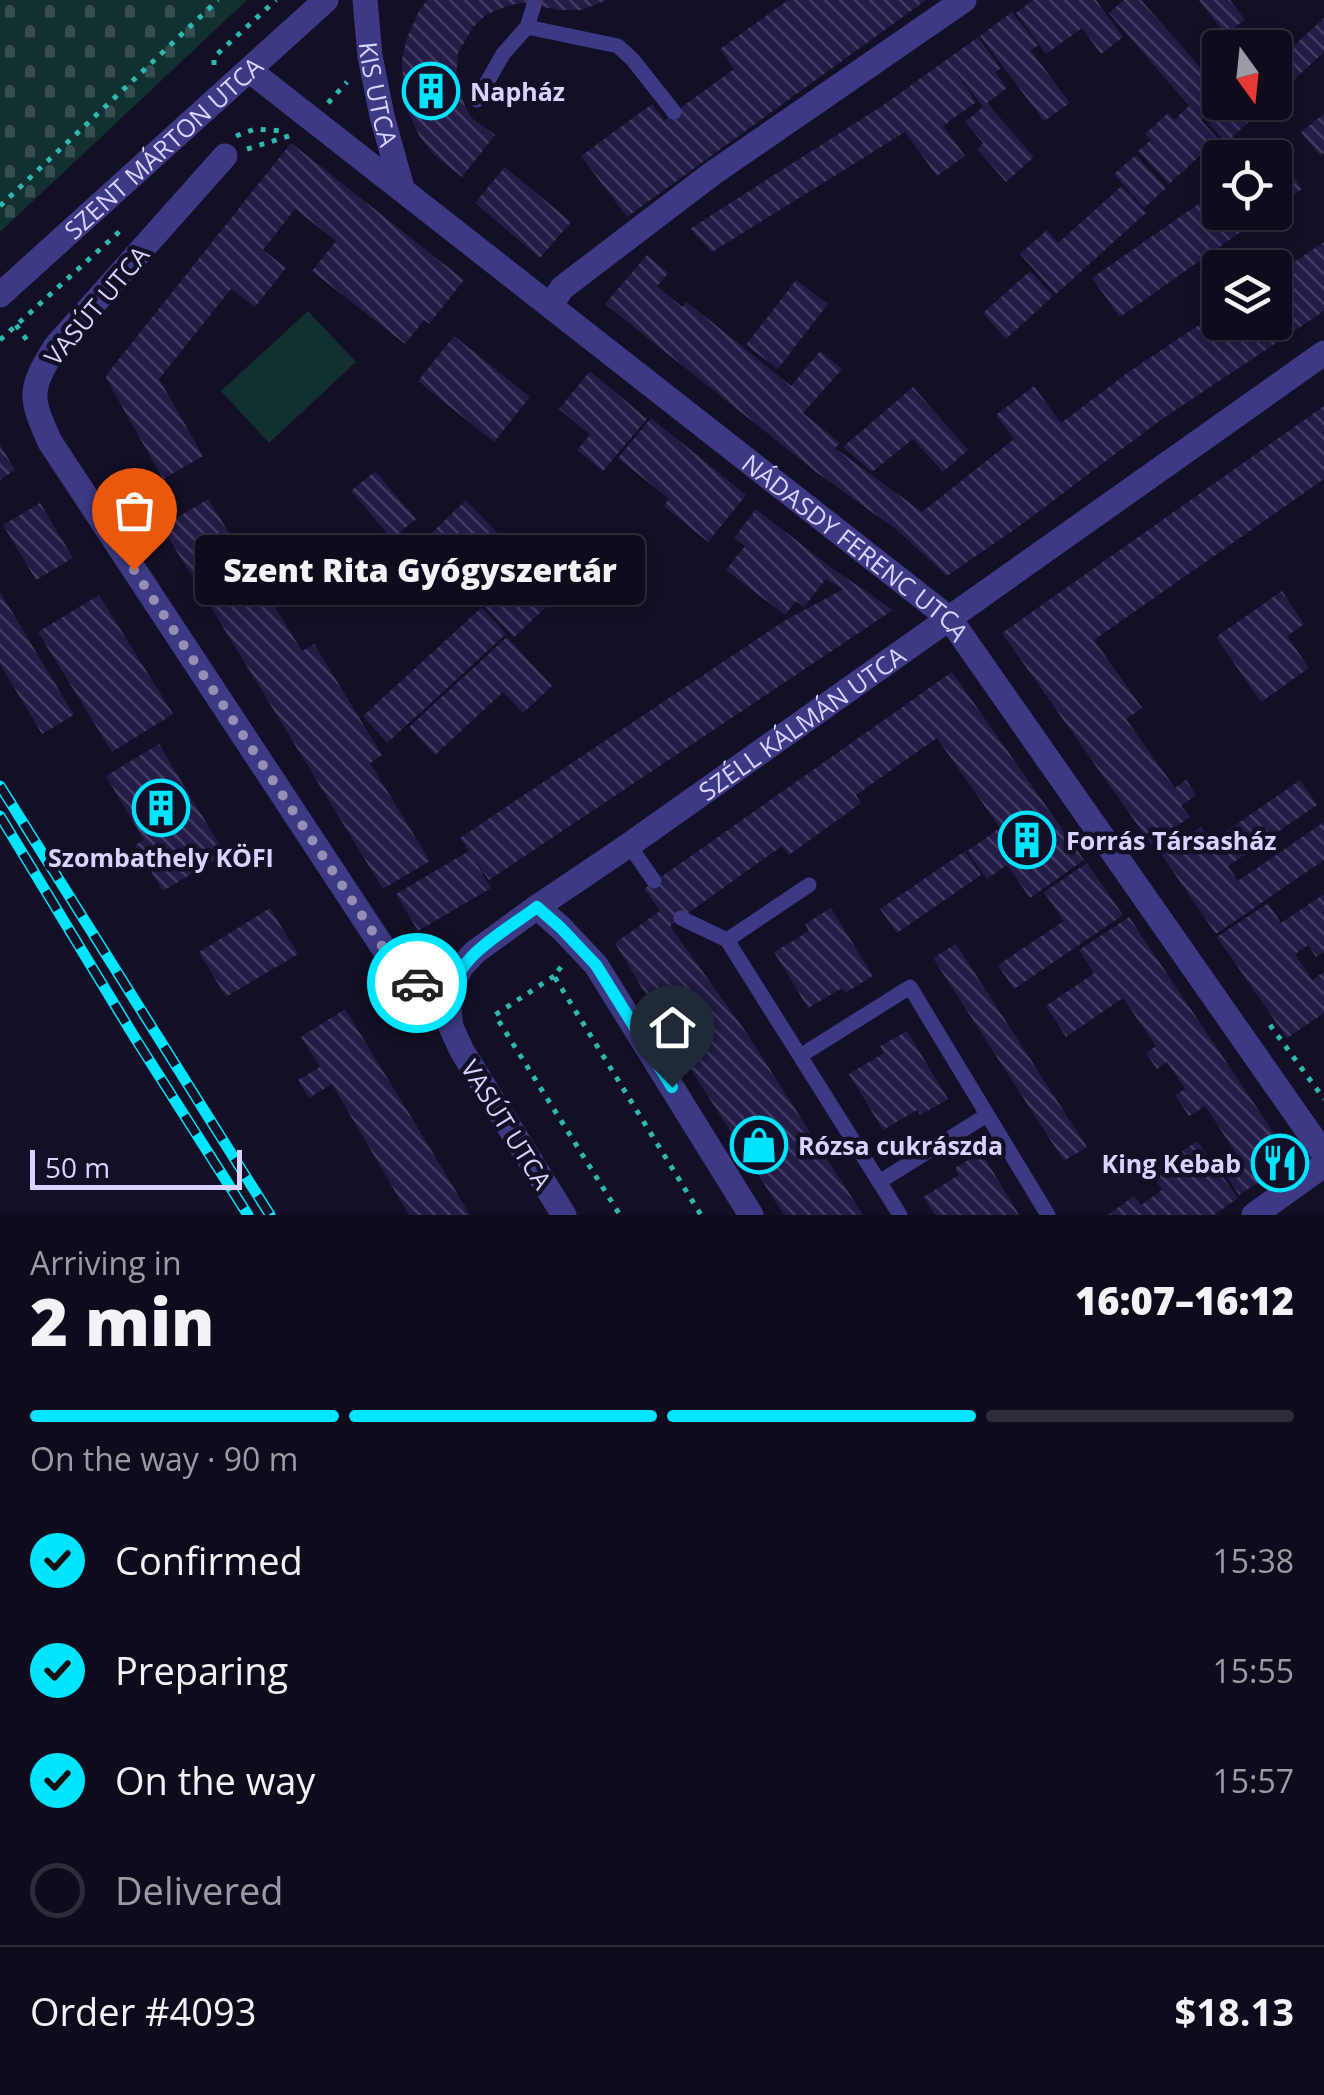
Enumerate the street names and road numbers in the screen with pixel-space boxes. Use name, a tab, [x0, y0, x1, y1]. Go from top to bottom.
street label: KIS UTCA	[352, 40, 407, 150]
street label: SZENT MÁRTON UTCA	[56, 48, 270, 246]
street label: VASÚT UTCA	[36, 238, 156, 372]
street label: NÁDASDY FERENC UTCA	[735, 446, 977, 647]
street label: SZÉLL KÁLMÁN UTCA	[691, 638, 912, 808]
street label: VASÚT UTCA	[454, 1053, 560, 1195]

